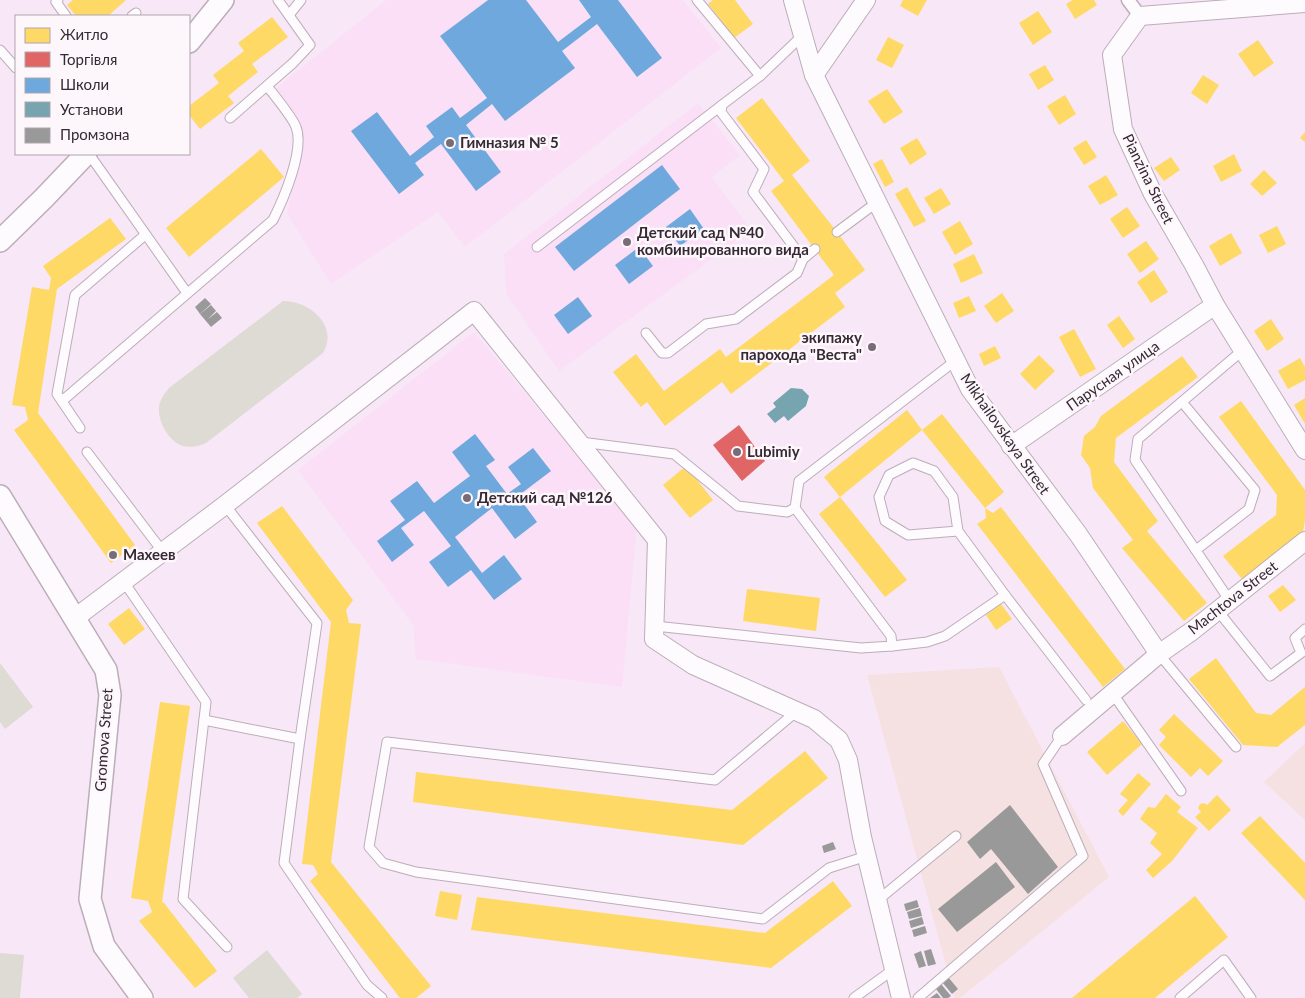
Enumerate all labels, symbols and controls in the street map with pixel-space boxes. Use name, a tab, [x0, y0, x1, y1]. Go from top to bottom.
legend	[15, 15, 190, 155]
text: Житло	[60, 25, 108, 43]
text: Торгівля	[60, 50, 117, 68]
text: Школи	[60, 75, 109, 93]
text: Установи	[60, 100, 123, 118]
text: Промзона	[60, 125, 130, 143]
street label: Pianzina Street	[1119, 131, 1179, 227]
place label: Гимназия № 5	[460, 133, 559, 151]
marker: Гимназия № 5	[444, 137, 456, 149]
place label: Детский сад №40 комбинированного вида	[637, 223, 809, 258]
marker: Детский сад №40 комбинированного вида	[621, 236, 633, 248]
place label: экипажу парохода "Веста"	[741, 328, 862, 363]
street label: Парусная улица	[1063, 336, 1162, 414]
marker: экипажу парохода "Веста"	[866, 341, 878, 353]
street label: Mikhailovskaya Street	[957, 369, 1055, 498]
place label: Lubimiy	[747, 442, 800, 460]
marker: Lubimiy	[731, 446, 743, 458]
place label: Детский сад №126	[477, 488, 613, 506]
marker: Детский сад №126	[461, 492, 473, 504]
place label: Махеев	[123, 545, 176, 563]
marker: Махеев	[107, 549, 119, 561]
street label: Machtova Street	[1184, 556, 1281, 638]
street label: Gromova Street	[90, 687, 116, 792]

